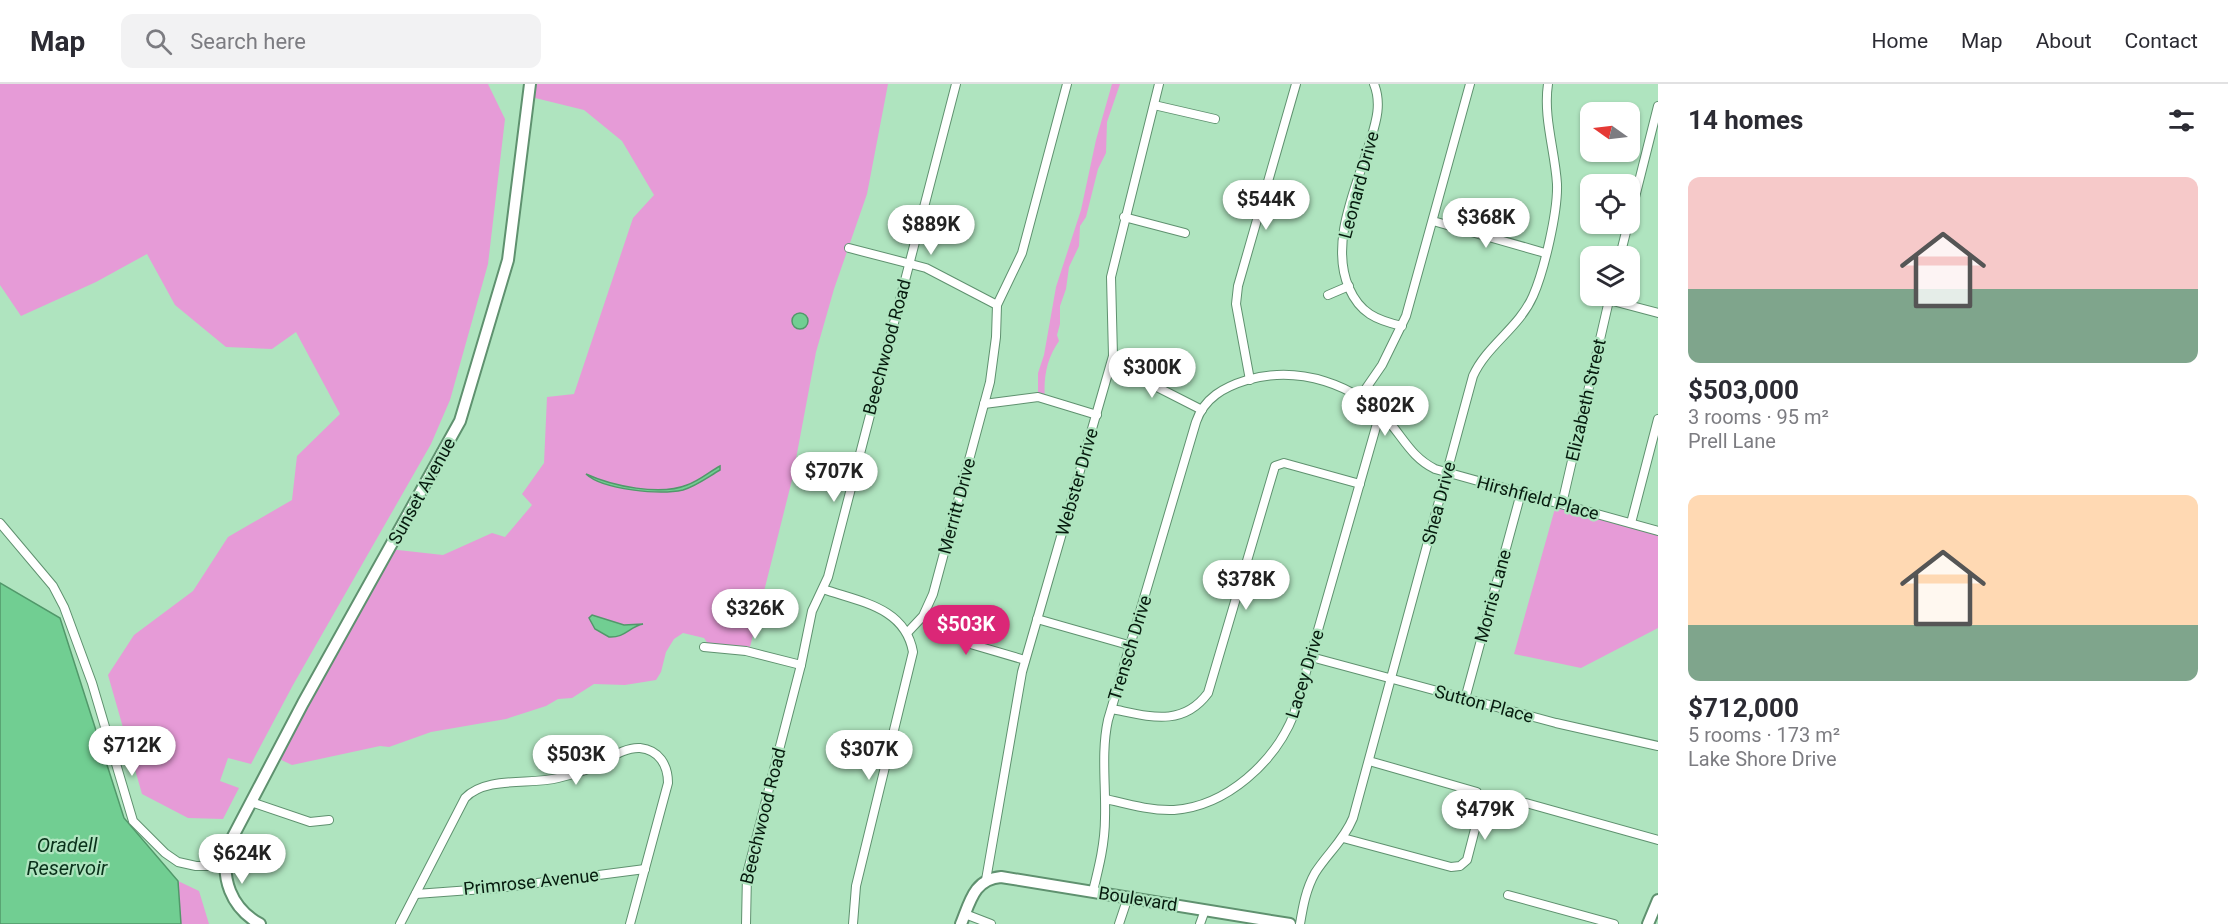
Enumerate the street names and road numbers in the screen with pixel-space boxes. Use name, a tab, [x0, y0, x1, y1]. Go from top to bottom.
street label: Leonard Drive	[1334, 129, 1383, 241]
street label: Beechwood Road	[858, 277, 915, 417]
street label: Elizabeth Street	[1561, 336, 1610, 463]
street label: Webster Drive	[1051, 426, 1102, 538]
street label: Sunset Avenue	[384, 434, 459, 548]
street label: Merritt Drive	[934, 456, 979, 556]
street label: Shea Drive	[1417, 459, 1460, 547]
street label: Hirshfield Place	[1475, 471, 1601, 524]
street label: Morris Lane	[1470, 547, 1515, 645]
street label: Trensch Drive	[1104, 593, 1156, 703]
street label: Lacey Drive	[1281, 627, 1328, 721]
street label: Sutton Place	[1432, 680, 1536, 727]
street label: Beechwood Road	[735, 746, 790, 886]
street label: Primrose Avenue	[462, 864, 600, 899]
street label: Boulevard	[1097, 882, 1179, 915]

